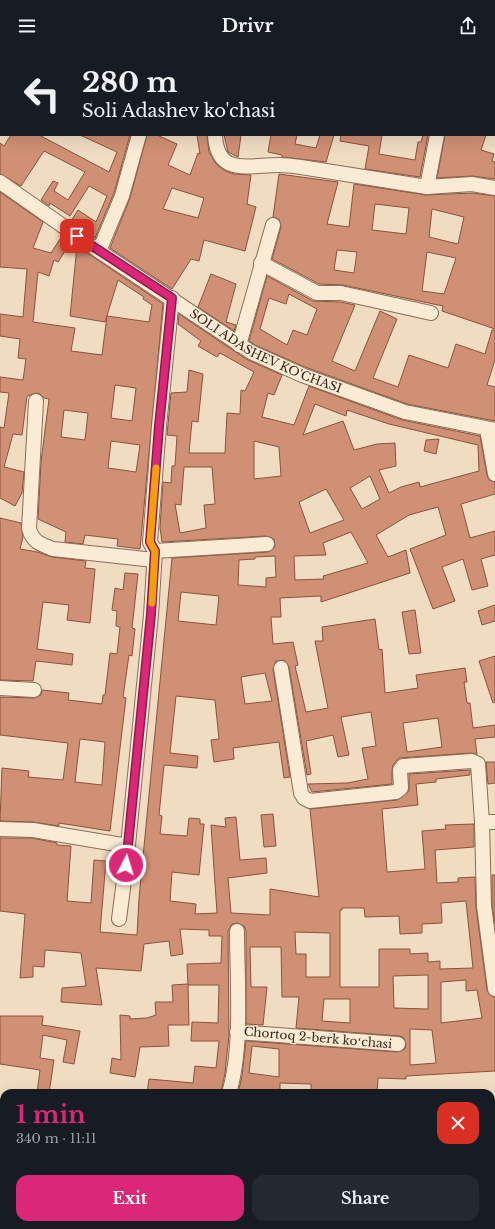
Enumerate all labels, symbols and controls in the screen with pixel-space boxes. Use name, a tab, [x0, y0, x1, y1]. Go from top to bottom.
icon: menu	[16, 15, 38, 37]
text: Drivr	[221, 15, 274, 37]
icon: share	[457, 15, 479, 37]
text: 280 m	[82, 65, 178, 100]
icon: left	[16, 68, 68, 120]
text: Soli Adashev ko'chasi	[82, 100, 275, 122]
pin	[60, 219, 94, 253]
icon: arrive	[66, 225, 88, 247]
street label: SOLI ADASHEV KO'CHASI	[187, 305, 344, 396]
position arrow	[105, 844, 147, 886]
street label: Chortoq 2-berk koʻchasi	[243, 1024, 393, 1051]
text: 1 min	[16, 1100, 86, 1129]
button: close	[437, 1102, 479, 1144]
text: 340 m · 11:11	[16, 1130, 97, 1147]
button: Exit	[16, 1175, 244, 1221]
button: Share	[252, 1175, 479, 1221]

